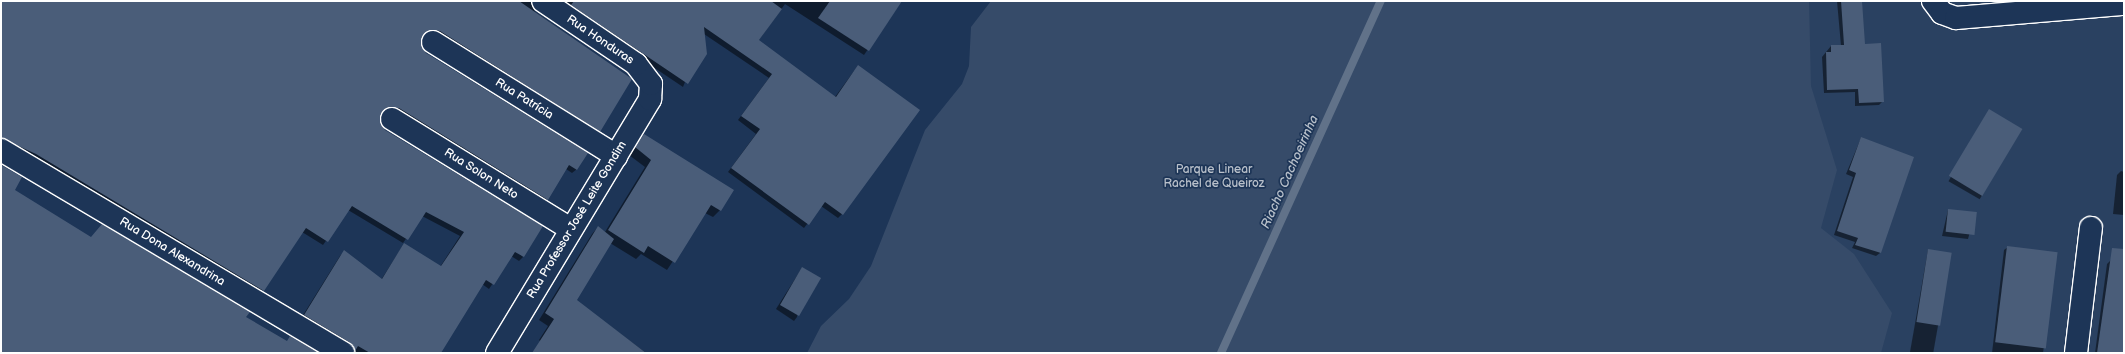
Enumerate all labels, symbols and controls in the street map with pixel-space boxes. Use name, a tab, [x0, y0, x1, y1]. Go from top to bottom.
street label: Rua Honduras	[564, 12, 636, 68]
street label: Rua Patrícia	[492, 75, 556, 123]
water label: Riacho Cachoeirinha	[1258, 113, 1322, 231]
street label: Rua Professor José Leite Gondim	[524, 138, 630, 302]
street label: Rua Solon Neto	[441, 145, 521, 203]
park label: Parque Linear Rachel de Queiroz	[1163, 163, 1265, 191]
street label: Rua Dona Alexandrina	[117, 215, 227, 289]

